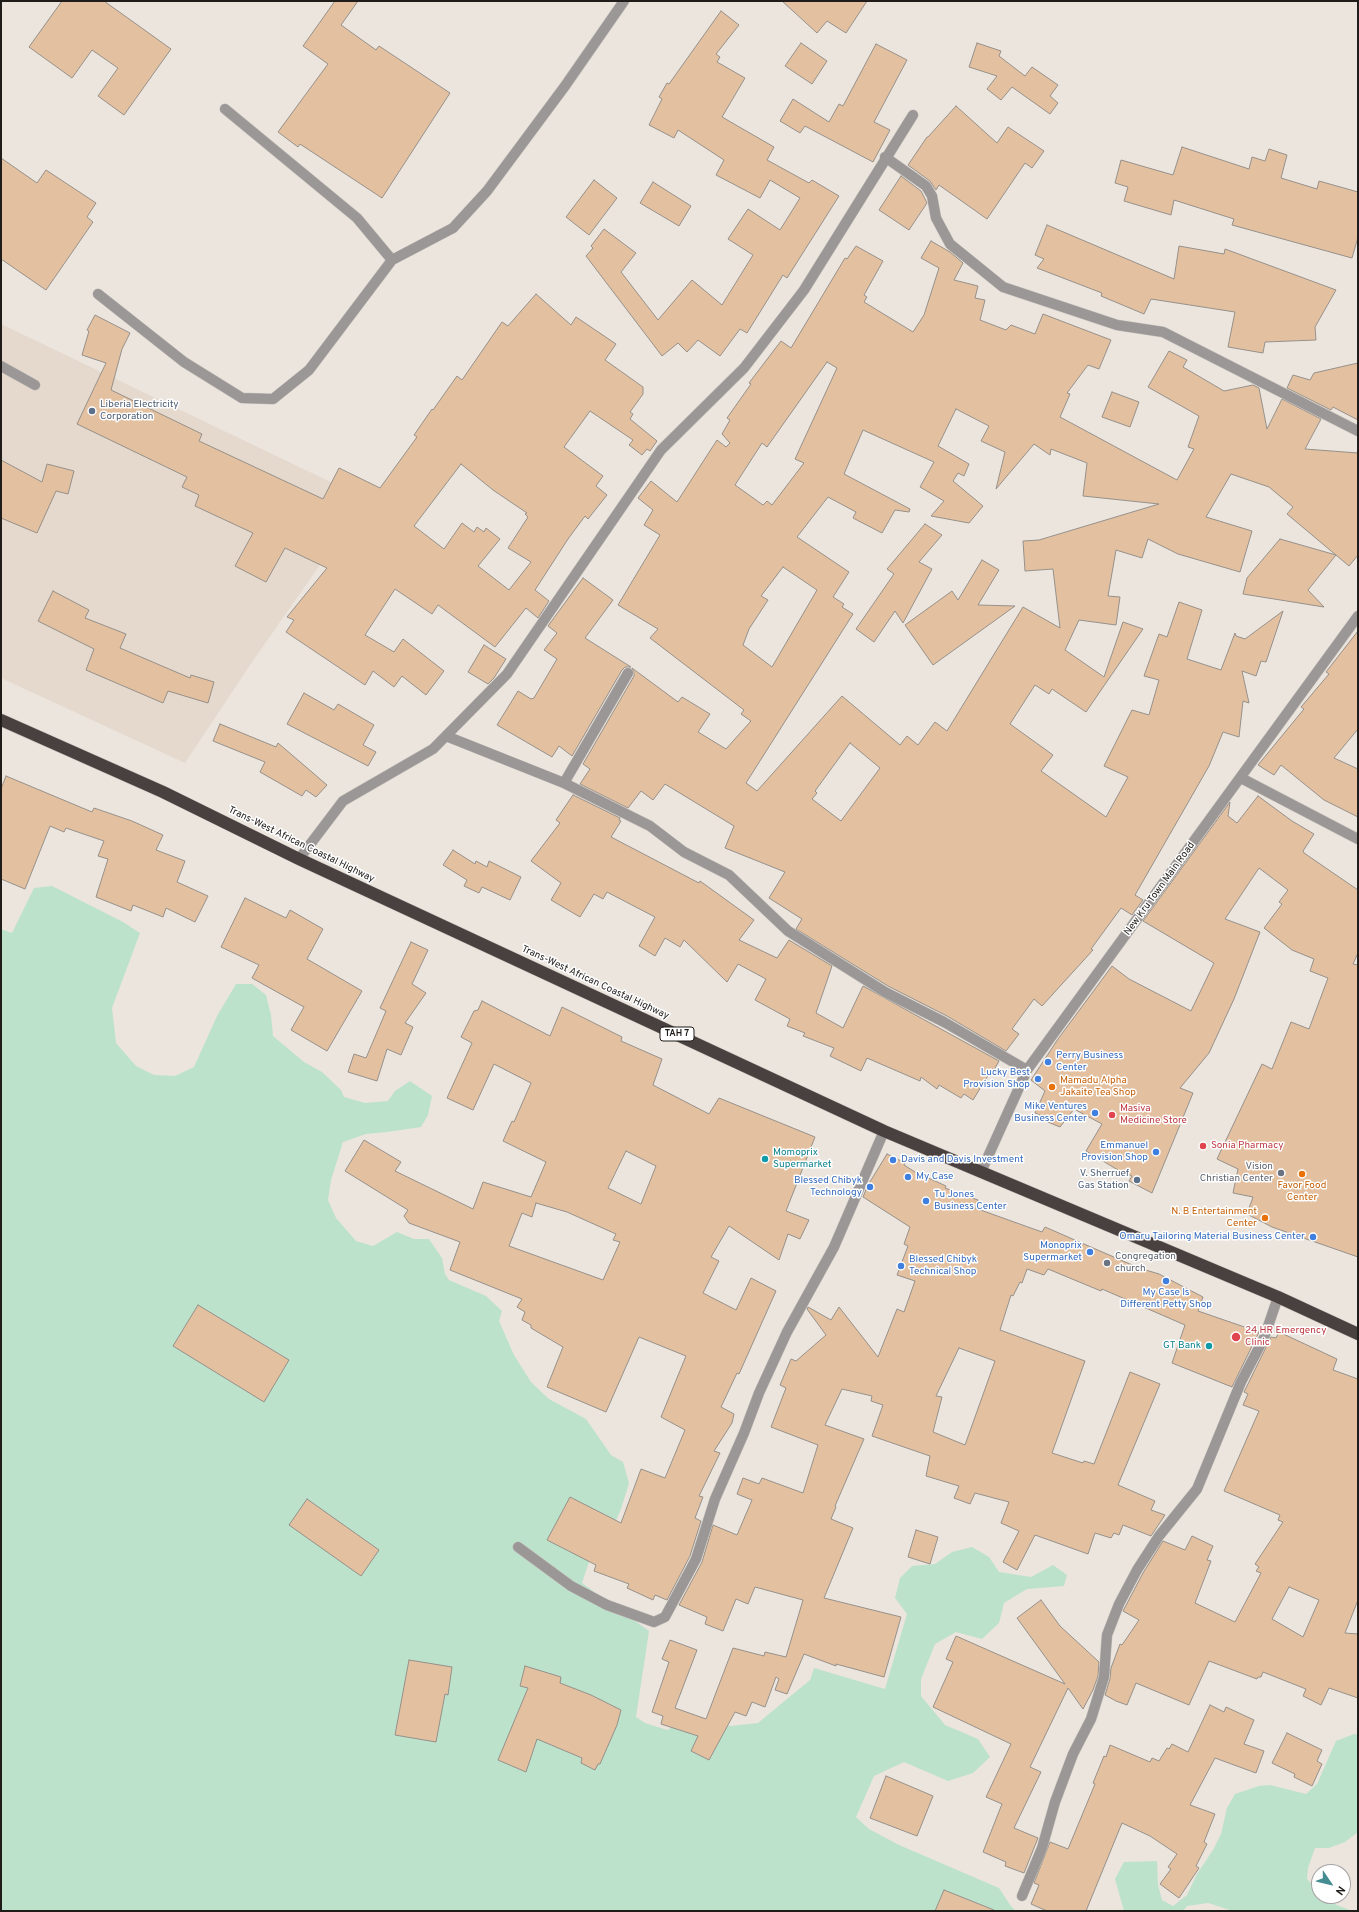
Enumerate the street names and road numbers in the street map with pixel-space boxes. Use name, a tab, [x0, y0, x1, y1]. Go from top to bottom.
street label: Trans-West African Coastal Highway	[226, 804, 376, 886]
street label: New Kru Town Main Road	[1122, 840, 1198, 938]
street label: Trans-West African Coastal Highway	[519, 943, 671, 1023]
road number: TAH 7	[660, 1027, 694, 1041]

